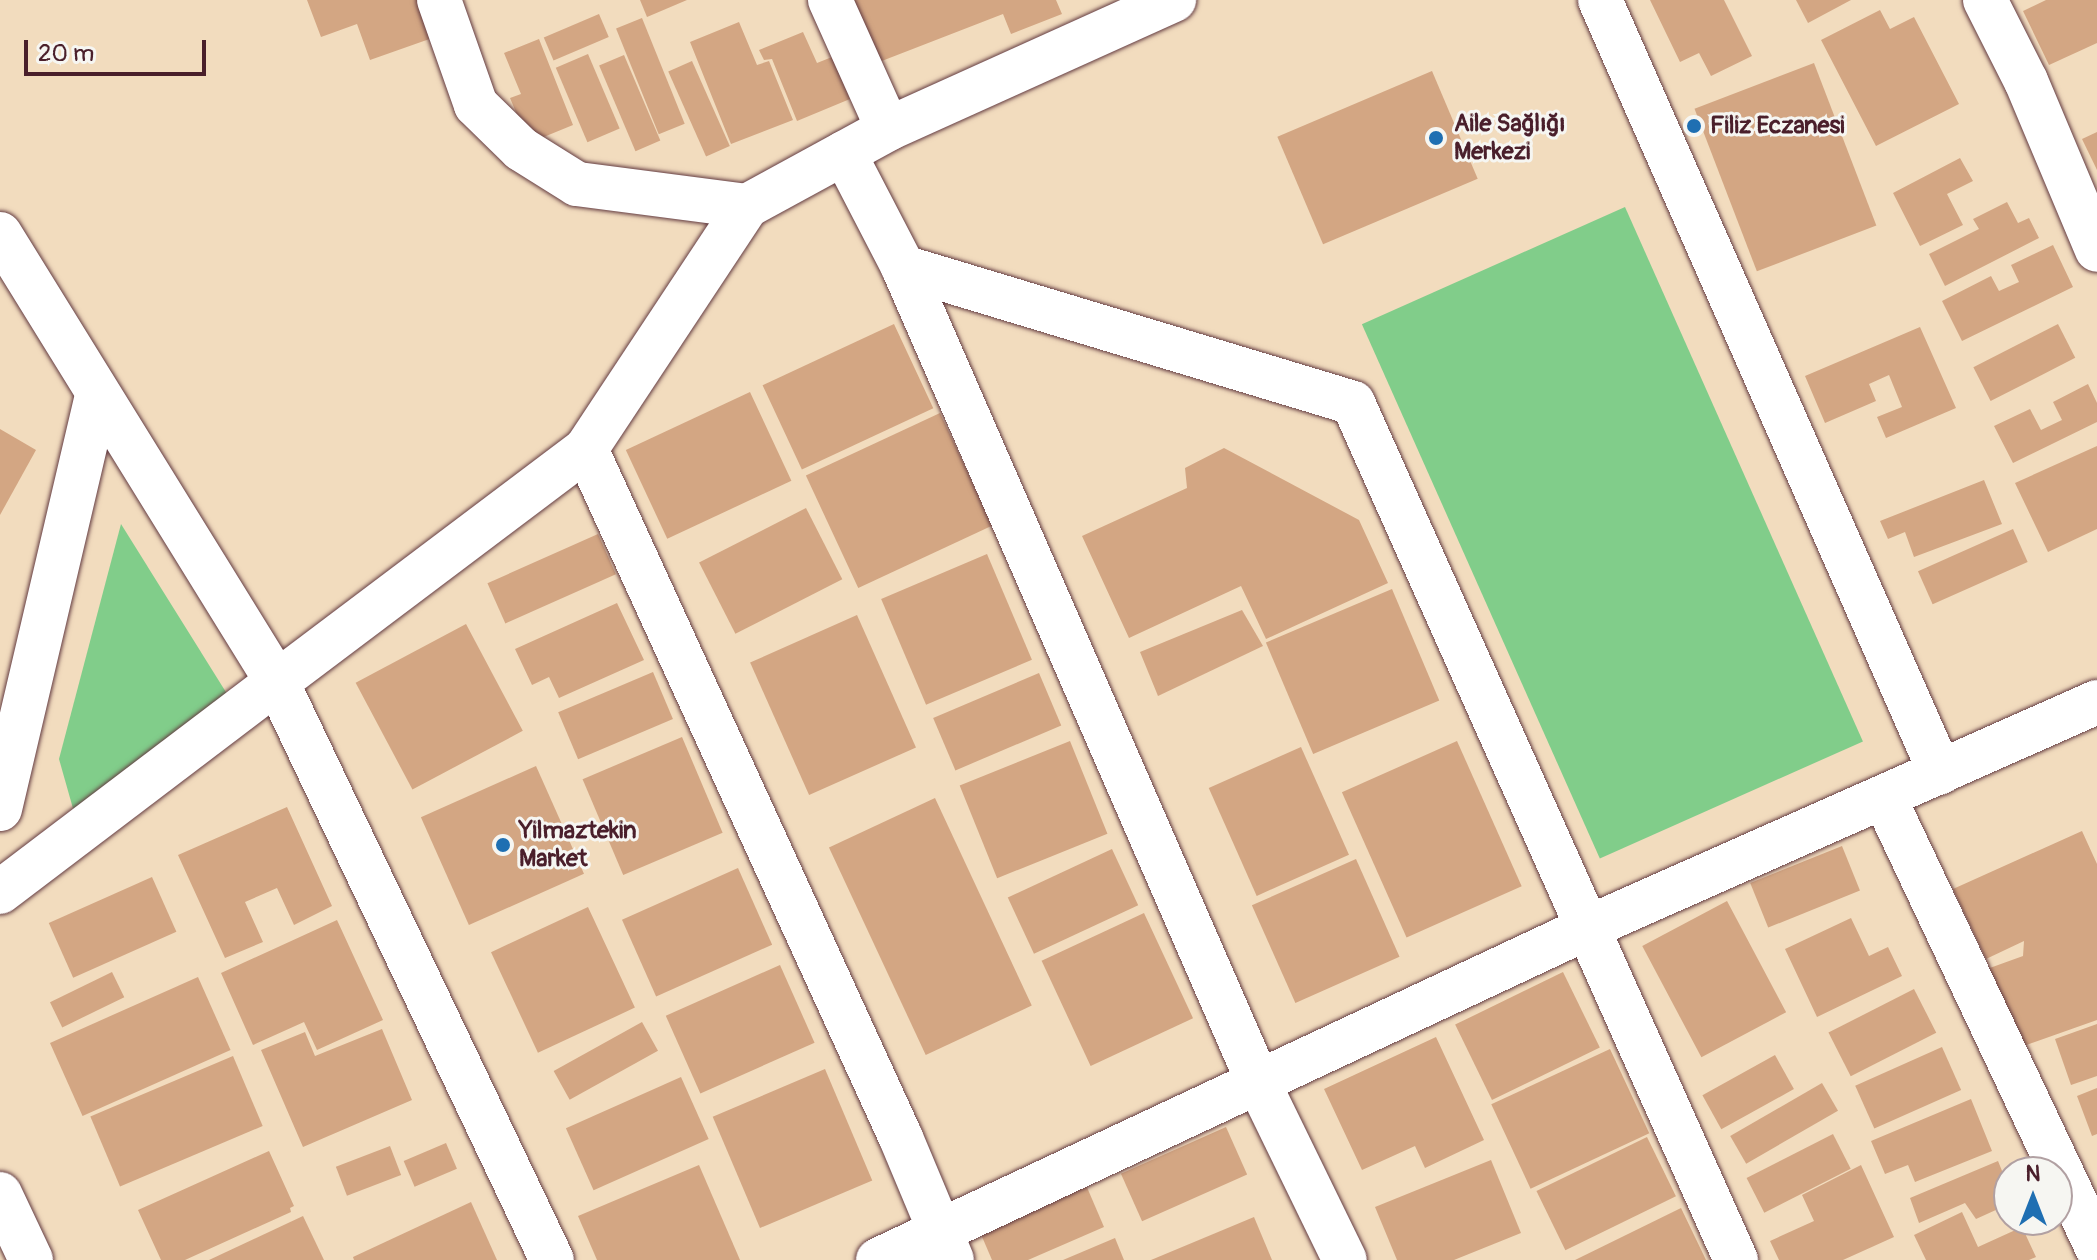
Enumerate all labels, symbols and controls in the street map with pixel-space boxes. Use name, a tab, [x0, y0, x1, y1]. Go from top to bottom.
scale bar	[28, 24, 210, 74]
text: 20 m	[38, 39, 94, 68]
place label: Aile Sağlığı Merkezi	[1454, 110, 1565, 166]
place label: Filiz Eczanesi	[1710, 112, 1844, 140]
marker: Filiz Eczanesi	[1685, 117, 1703, 135]
marker: Aile Sağlığı Merkezi	[1425, 127, 1447, 149]
place label: Yilmaztekin Market	[519, 817, 637, 873]
marker: Yilmaztekin Market	[494, 836, 512, 854]
north arrow	[1993, 1156, 2073, 1236]
text: N	[2026, 1160, 2040, 1188]

